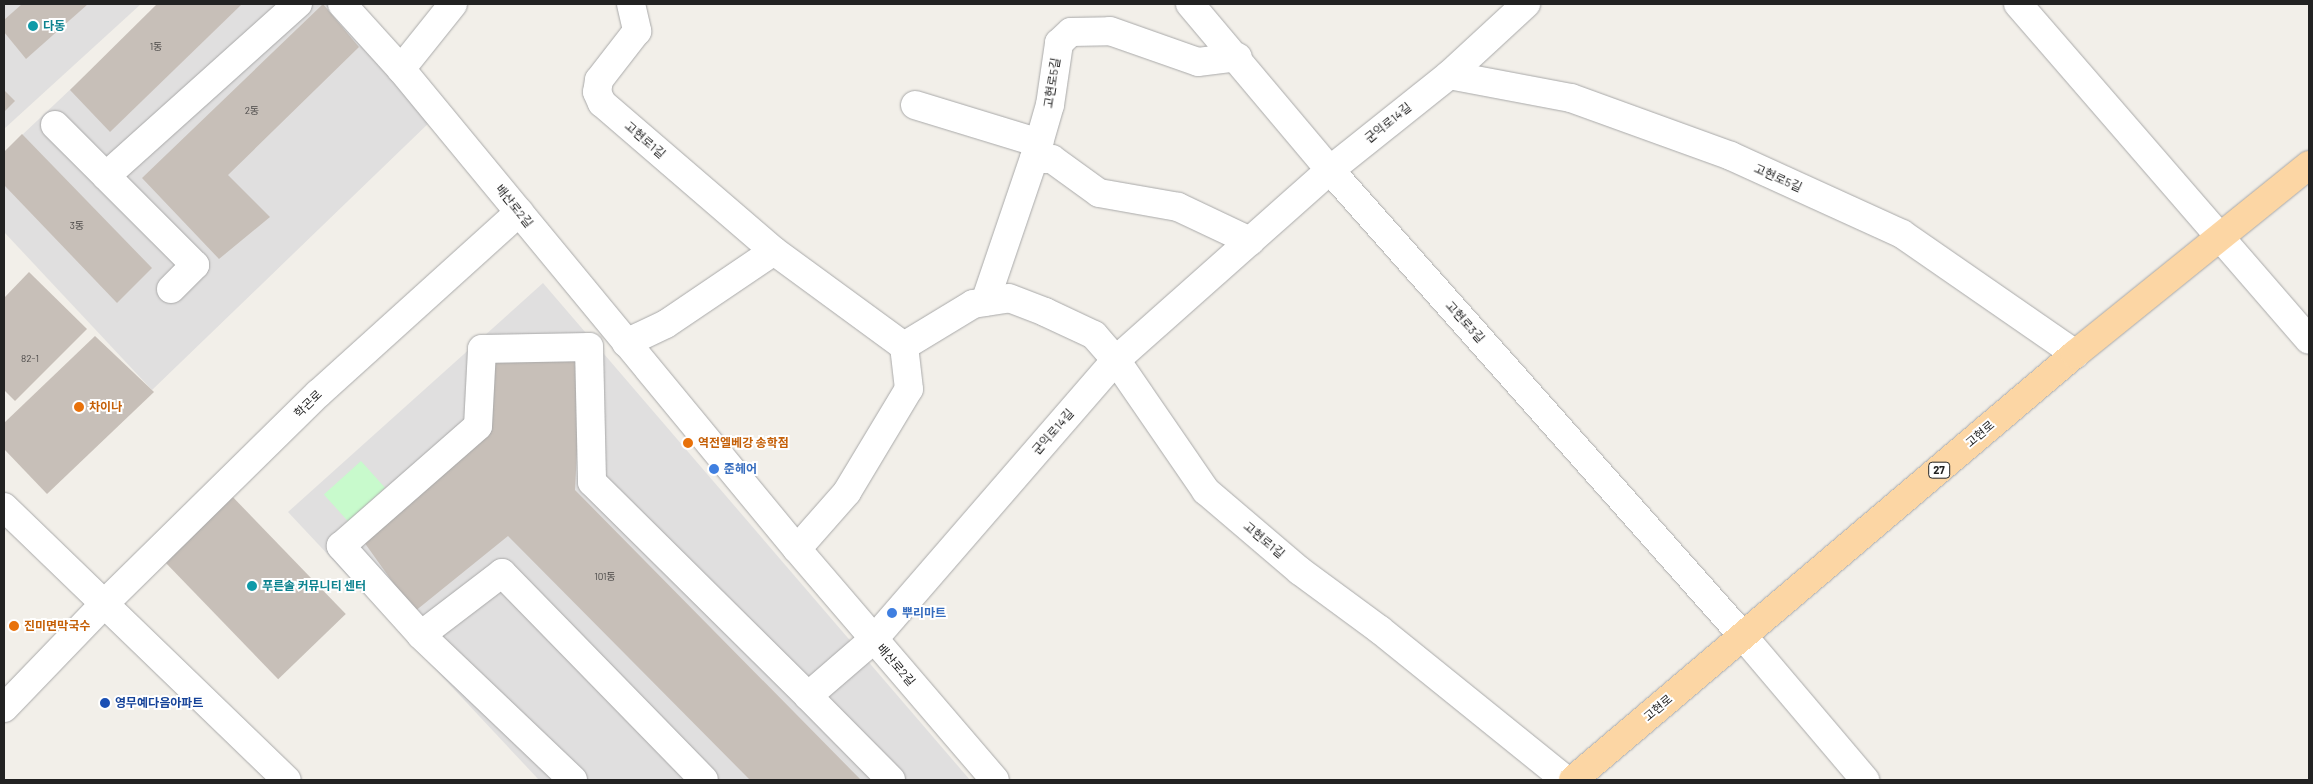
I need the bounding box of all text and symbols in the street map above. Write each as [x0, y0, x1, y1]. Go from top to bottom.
place label: 다동 [43, 19, 65, 33]
marker: 다동 [27, 20, 39, 32]
house number: 1동 [150, 41, 162, 53]
street label: 고현로5길 [1041, 57, 1063, 109]
street label: 군익로14길 [1362, 100, 1414, 146]
house number: 2동 [245, 105, 259, 117]
street label: 고현로1길 [622, 119, 668, 161]
street label: 고현로5길 [1752, 161, 1804, 195]
street label: 배산로2길 [492, 182, 536, 230]
house number: 3동 [70, 220, 84, 232]
street label: 고현로3길 [1443, 298, 1487, 346]
house number: 82-1 [21, 353, 39, 365]
street label: 학곤로 [291, 387, 325, 421]
place label: 차이나 [89, 400, 122, 414]
marker: 차이나 [73, 401, 85, 413]
street label: 군익로14길 [1030, 407, 1076, 457]
street label: 고현로 [1963, 418, 1997, 450]
place label: 역전엘베강 송학점 [698, 436, 789, 450]
marker: 역전엘베강 송학점 [682, 437, 694, 449]
place label: 준헤어 [724, 462, 757, 476]
road number: 27 [1928, 462, 1950, 478]
marker: 준헤어 [708, 463, 720, 475]
street label: 고현로1길 [1241, 519, 1287, 561]
house number: 101동 [594, 571, 616, 583]
place label: 푸른솔 커뮤니티 센터 [262, 579, 366, 593]
marker: 푸른솔 커뮤니티 센터 [246, 580, 258, 592]
place label: 뿌리마트 [902, 606, 946, 620]
marker: 뿌리마트 [886, 607, 898, 619]
place label: 진미면막국수 [24, 619, 90, 633]
marker: 진미면막국수 [8, 620, 20, 632]
street label: 배산로2길 [874, 641, 918, 689]
street label: 고현로 [1641, 692, 1675, 724]
place label: 영무예다음아파트 [115, 696, 203, 710]
marker: 영무예다음아파트 [99, 697, 111, 709]

